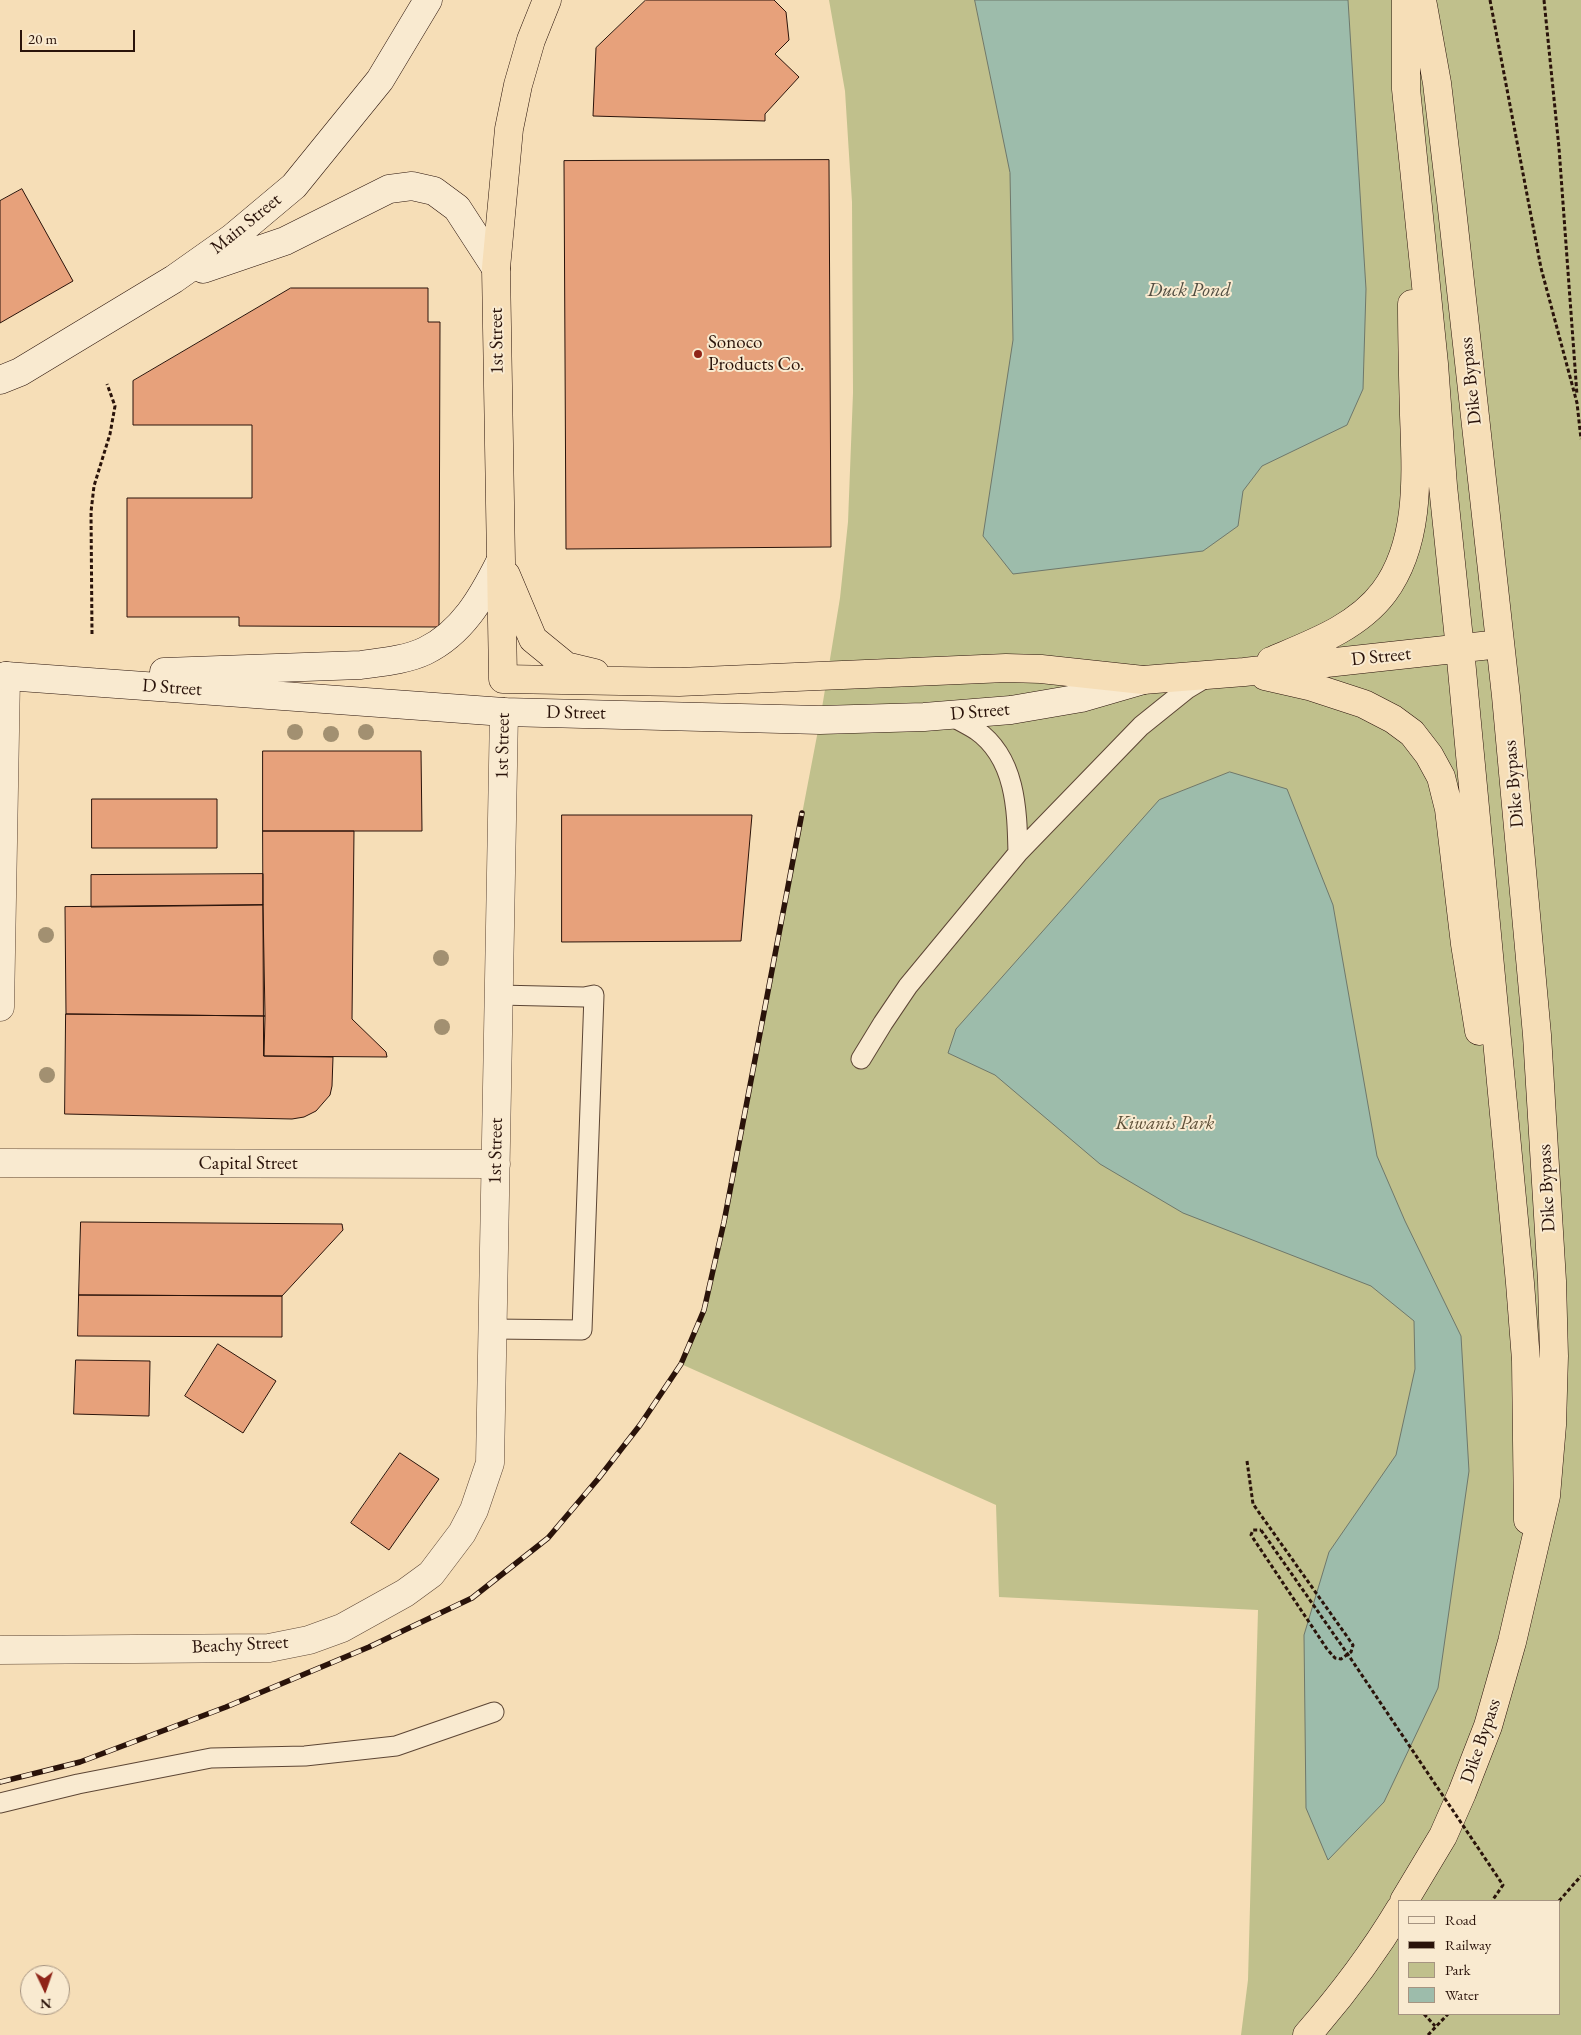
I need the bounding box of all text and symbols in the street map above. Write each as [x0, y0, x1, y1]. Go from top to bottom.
scale bar [22, 20, 138, 52]
text: 20 m [28, 29, 57, 48]
street label: Main Street [206, 189, 286, 259]
water label: Duck Pond [1147, 279, 1231, 303]
street label: 1st Street [485, 307, 509, 375]
place label: Sonoco Products Co. [708, 332, 804, 376]
street label: Dike Bypass [1455, 336, 1487, 426]
marker: Sonoco Products Co. [692, 348, 704, 360]
street label: D Street [1350, 643, 1412, 671]
street label: D Street [141, 675, 203, 701]
street label: D Street [949, 698, 1011, 726]
street label: D Street [546, 701, 606, 725]
street label: 1st Street [491, 712, 515, 780]
street label: Dike Bypass [1499, 739, 1529, 829]
park label: Kiwanis Park [1116, 1113, 1214, 1135]
street label: 1st Street [484, 1117, 508, 1185]
street label: Dike Bypass [1533, 1144, 1561, 1232]
street label: Capital Street [198, 1153, 298, 1175]
street label: Beachy Street [191, 1631, 289, 1659]
street label: Dike Bypass [1456, 1696, 1506, 1786]
legend [1398, 1900, 1561, 2015]
text: Road [1445, 1910, 1476, 1929]
text: Railway [1445, 1935, 1491, 1954]
text: Park [1445, 1960, 1471, 1979]
north arrow [20, 1965, 70, 2015]
text: Water [1445, 1985, 1479, 2004]
text: N [40, 1995, 52, 2013]

